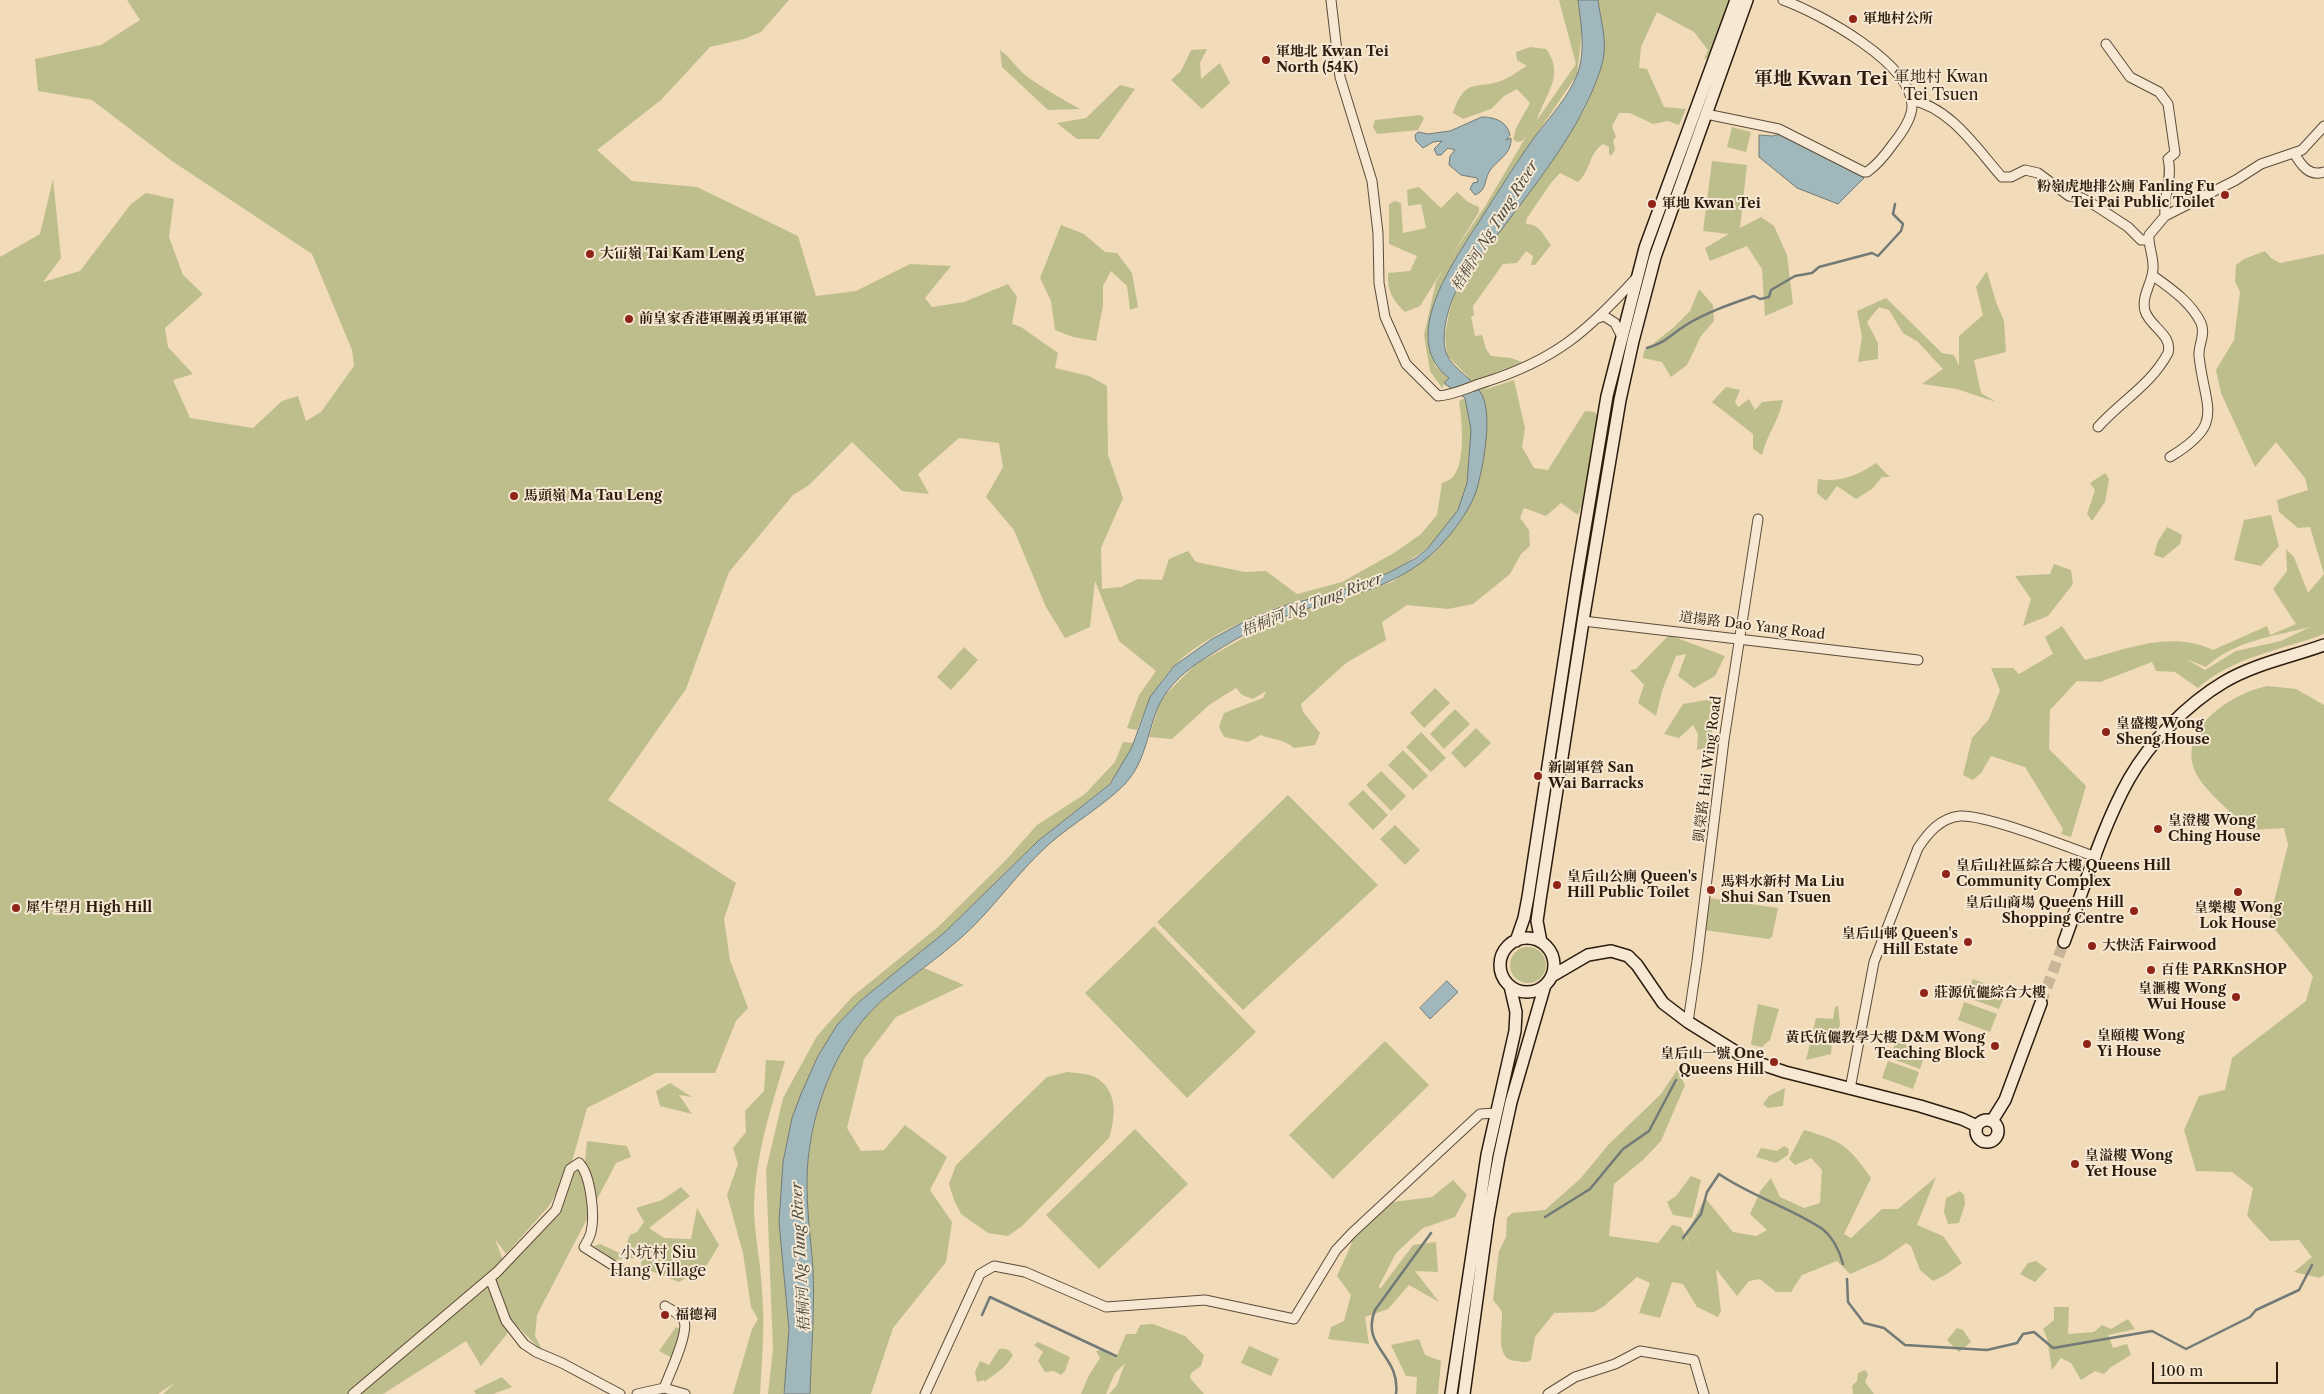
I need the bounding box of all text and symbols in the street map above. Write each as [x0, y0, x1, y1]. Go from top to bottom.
place label: 軍地村公所 [1863, 11, 1933, 27]
marker: 軍地村公所 [1847, 13, 1859, 25]
place label: 軍地北 Kwan Tei North (54K) [1276, 44, 1389, 76]
marker: 軍地北 Kwan Tei North (54K) [1260, 54, 1272, 66]
district label: 軍地村 Kwan Tei Tsuen [1894, 67, 1988, 105]
district label: 軍地 Kwan Tei [1754, 69, 1888, 91]
water label: 梧桐河 Ng Tung River [1448, 158, 1542, 294]
place label: 粉嶺虎地排公廁 Fanling Fu Tei Pai Public Toilet [2037, 179, 2215, 212]
marker: 粉嶺虎地排公廁 Fanling Fu Tei Pai Public Toilet [2219, 189, 2231, 201]
place label: 軍地 Kwan Tei [1662, 196, 1761, 212]
marker: 軍地 Kwan Tei [1646, 198, 1658, 210]
place label: 大冚嶺 Tai Kam Leng [600, 246, 744, 262]
marker: 大冚嶺 Tai Kam Leng [584, 248, 596, 260]
place label: 前皇家香港軍團義勇軍軍徽 [639, 311, 807, 327]
marker: 前皇家香港軍團義勇軍軍徽 [623, 313, 635, 325]
place label: 馬頭嶺 Ma Tau Leng [524, 488, 662, 504]
marker: 馬頭嶺 Ma Tau Leng [508, 490, 520, 502]
water label: 梧桐河 Ng Tung River [1239, 570, 1385, 640]
street label: 道揚路 Dao Yang Road [1678, 609, 1826, 643]
street label: 凱榮路 Hai Wing Road [1691, 695, 1725, 843]
place label: 皇盛樓 Wong Sheng House [2116, 716, 2210, 749]
marker: 皇盛樓 Wong Sheng House [2100, 726, 2112, 738]
place label: 新圍軍營 San Wai Barracks [1548, 760, 1644, 792]
marker: 新圍軍營 San Wai Barracks [1532, 770, 1544, 782]
place label: 皇澄樓 Wong Ching House [2168, 813, 2261, 846]
marker: 皇澄樓 Wong Ching House [2152, 823, 2164, 835]
place label: 皇后山社區綜合大樓 Queens Hill Community Complex [1956, 858, 2171, 890]
marker: 皇后山社區綜合大樓 Queens Hill Community Complex [1940, 868, 1952, 880]
place label: 皇后山公廁 Queen's Hill Public Toilet [1567, 869, 1697, 902]
place label: 馬料水新村 Ma Liu Shui San Tsuen [1721, 874, 1845, 906]
marker: 皇后山公廁 Queen's Hill Public Toilet [1551, 879, 1563, 891]
marker: 馬料水新村 Ma Liu Shui San Tsuen [1705, 884, 1717, 896]
marker: 皇樂樓 Wong Lok House [2232, 886, 2244, 898]
place label: 皇后山商場 Queens Hill Shopping Centre [1965, 895, 2124, 928]
place label: 犀牛望月 High Hill [26, 900, 152, 916]
place label: 皇樂樓 Wong Lok House [2194, 900, 2282, 932]
marker: 犀牛望月 High Hill [10, 902, 22, 914]
marker: 皇后山商場 Queens Hill Shopping Centre [2128, 905, 2140, 917]
place label: 皇后山邨 Queen's Hill Estate [1842, 926, 1958, 959]
marker: 皇后山邨 Queen's Hill Estate [1962, 936, 1974, 948]
place label: 大快活 Fairwood [2102, 938, 2217, 954]
marker: 大快活 Fairwood [2086, 940, 2098, 952]
place label: 百佳 PARKnSHOP [2161, 962, 2287, 978]
marker: 百佳 PARKnSHOP [2145, 964, 2157, 976]
place label: 皇滙樓 Wong Wui House [2138, 981, 2226, 1014]
place label: 莊源伉儷綜合大樓 [1934, 985, 2046, 1001]
marker: 莊源伉儷綜合大樓 [1918, 987, 1930, 999]
marker: 皇滙樓 Wong Wui House [2230, 991, 2242, 1003]
place label: 皇頤樓 Wong Yi House [2097, 1028, 2185, 1060]
place label: 黃氏伉儷教學大樓 D&M Wong Teaching Block [1785, 1030, 1985, 1062]
marker: 皇頤樓 Wong Yi House [2081, 1038, 2093, 1050]
marker: 黃氏伉儷教學大樓 D&M Wong Teaching Block [1989, 1040, 2001, 1052]
place label: 皇后山一號 One Queens Hill [1660, 1046, 1764, 1078]
marker: 皇后山一號 One Queens Hill [1768, 1056, 1780, 1068]
place label: 皇溢樓 Wong Yet House [2085, 1148, 2173, 1180]
marker: 皇溢樓 Wong Yet House [2069, 1158, 2081, 1170]
water label: 梧桐河 Ng Tung River [788, 1182, 814, 1332]
district label: 小坑村 Siu Hang Village [602, 1243, 714, 1281]
place label: 福德祠 [675, 1307, 717, 1323]
marker: 福德祠 [659, 1309, 671, 1321]
scale bar [2154, 1352, 2280, 1384]
text: 100 m [2160, 1361, 2203, 1380]

